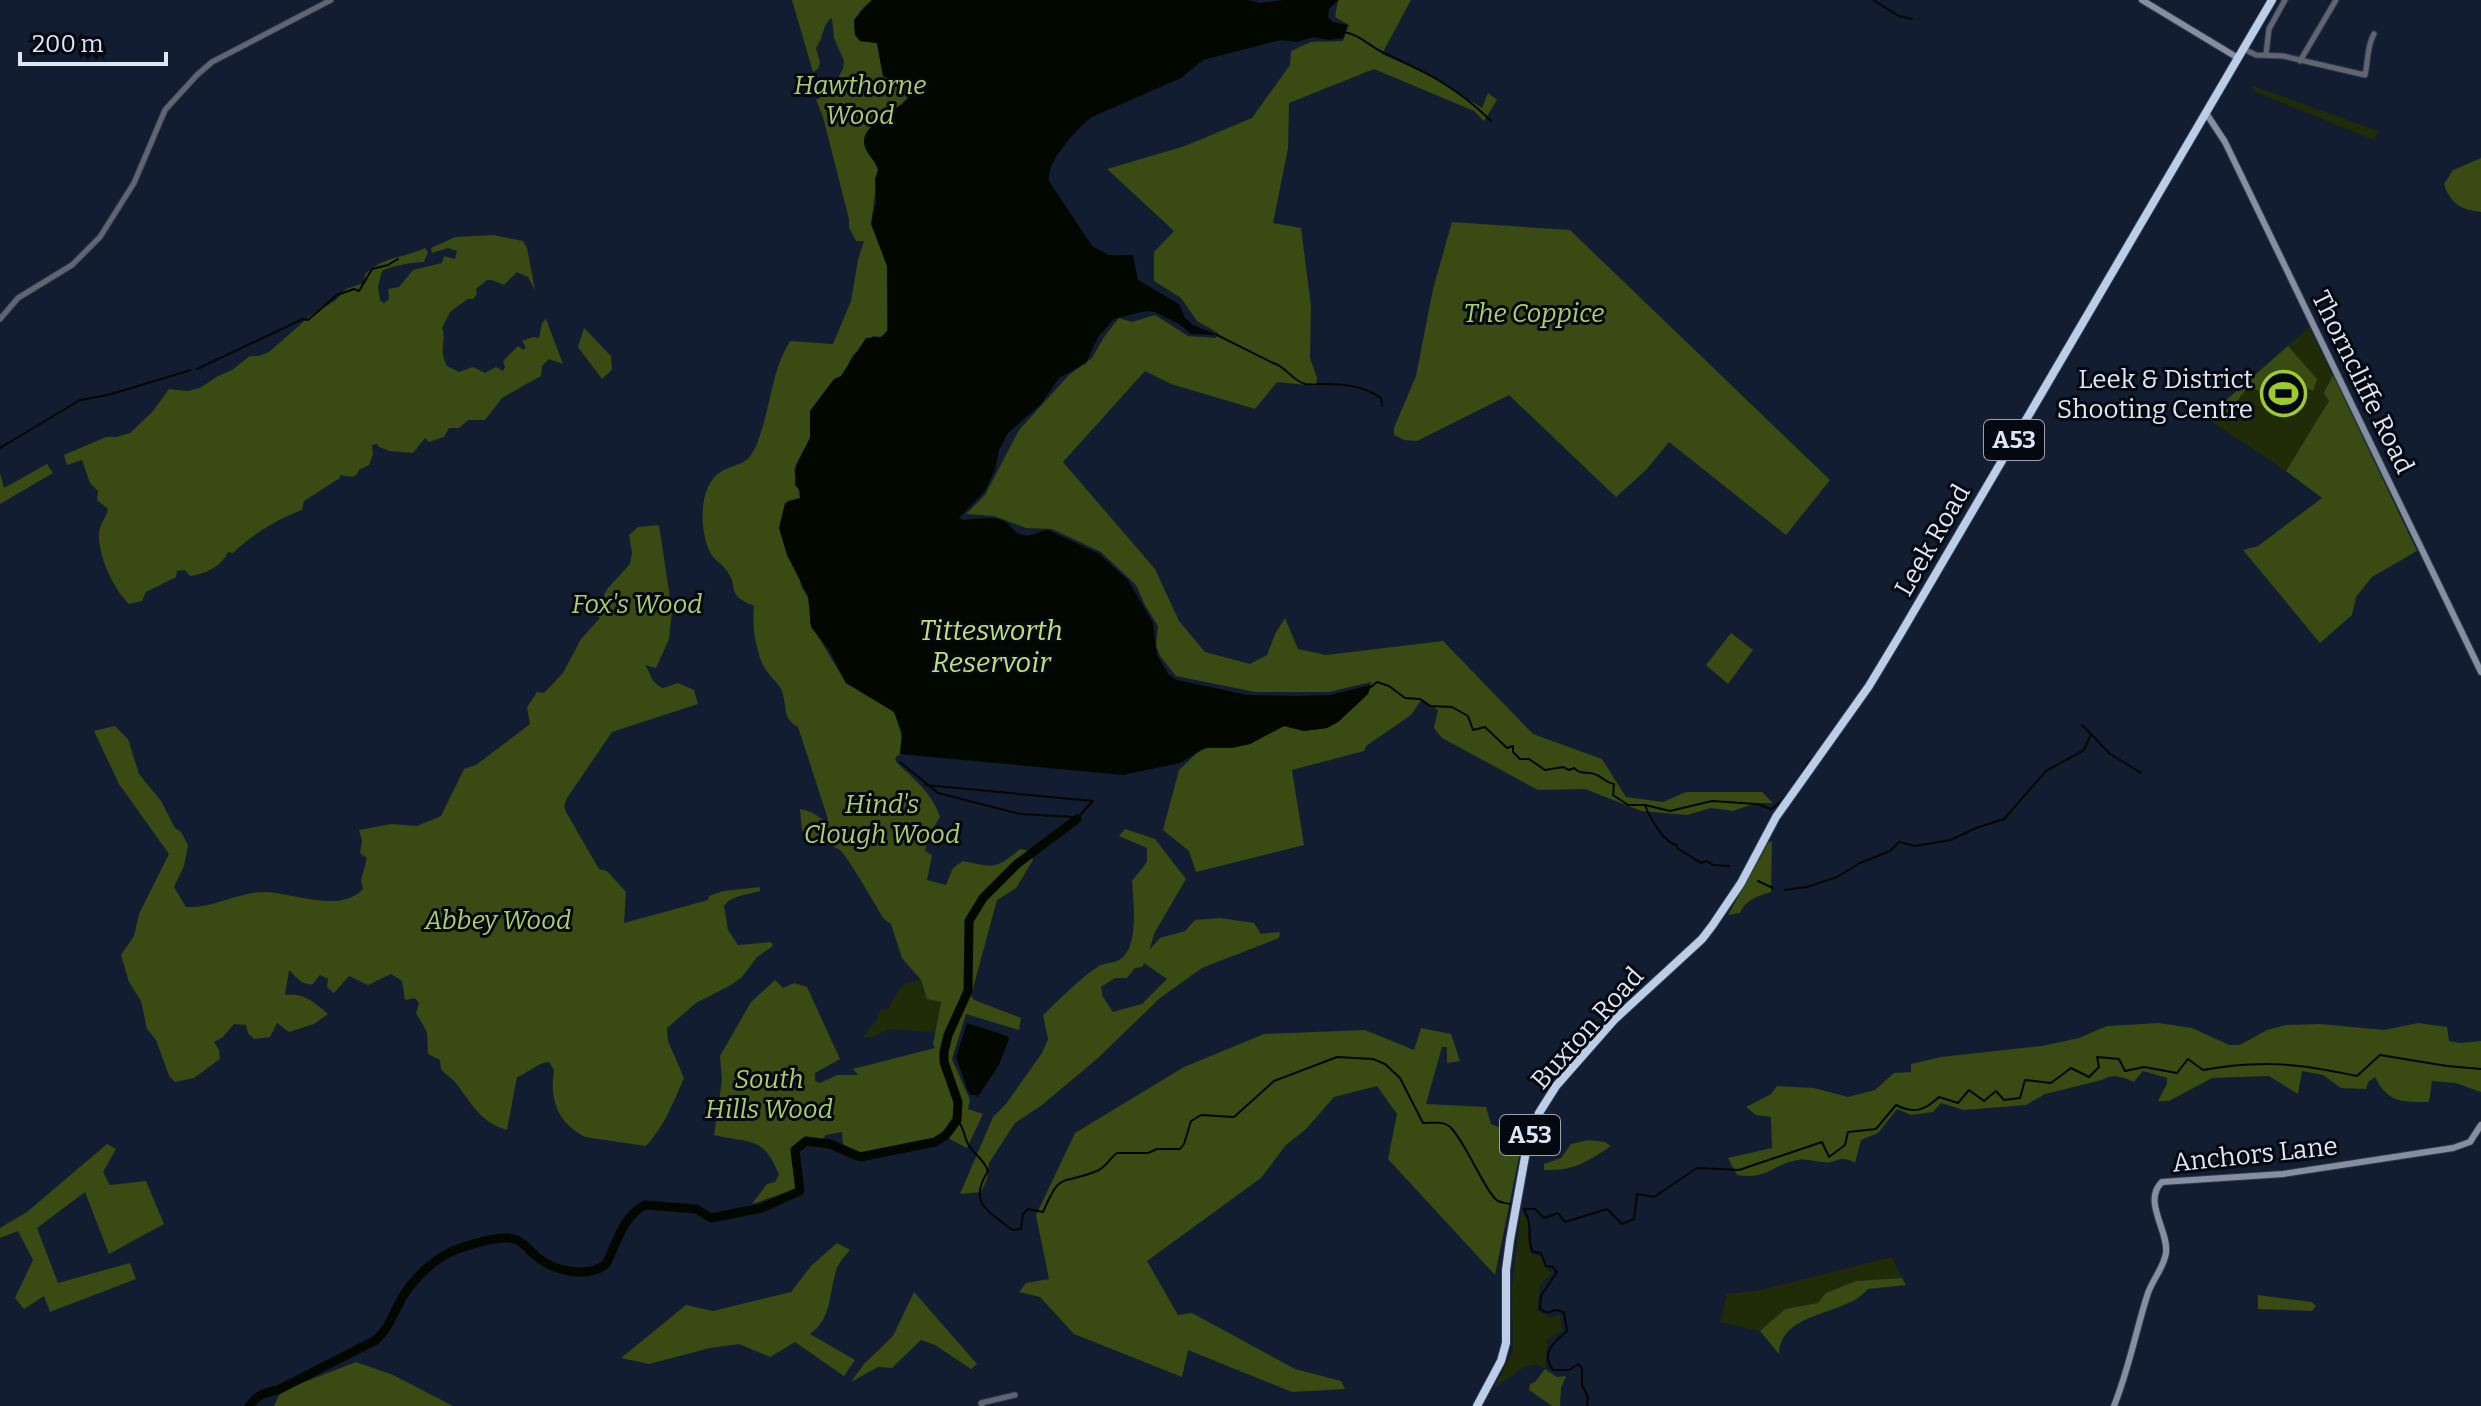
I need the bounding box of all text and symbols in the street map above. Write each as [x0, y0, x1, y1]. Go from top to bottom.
scale bar [20, 16, 166, 66]
text: 200 m [32, 30, 104, 58]
park label: Hawthorne Wood [794, 70, 926, 131]
street label: Thorncliffe Road [2305, 286, 2420, 479]
park label: The Coppice [1464, 298, 1604, 329]
place label: Leek & District Shooting Centre [2057, 364, 2254, 425]
sports icon: Leek & District Shooting Centre [2260, 370, 2308, 418]
road number: A53 [1984, 420, 2044, 460]
street label: Leek Road [1888, 479, 1977, 602]
park label: Fox's Wood [571, 589, 703, 620]
water label: Tittesworth Reservoir [919, 614, 1063, 679]
park label: Hind's Clough Wood [804, 789, 960, 850]
park label: Abbey Wood [424, 905, 571, 936]
street label: Buxton Road [1525, 961, 1650, 1096]
park label: South Hills Wood [705, 1064, 833, 1125]
road number: A53 [1500, 1115, 1560, 1155]
street label: Anchors Lane [2171, 1130, 2339, 1179]

